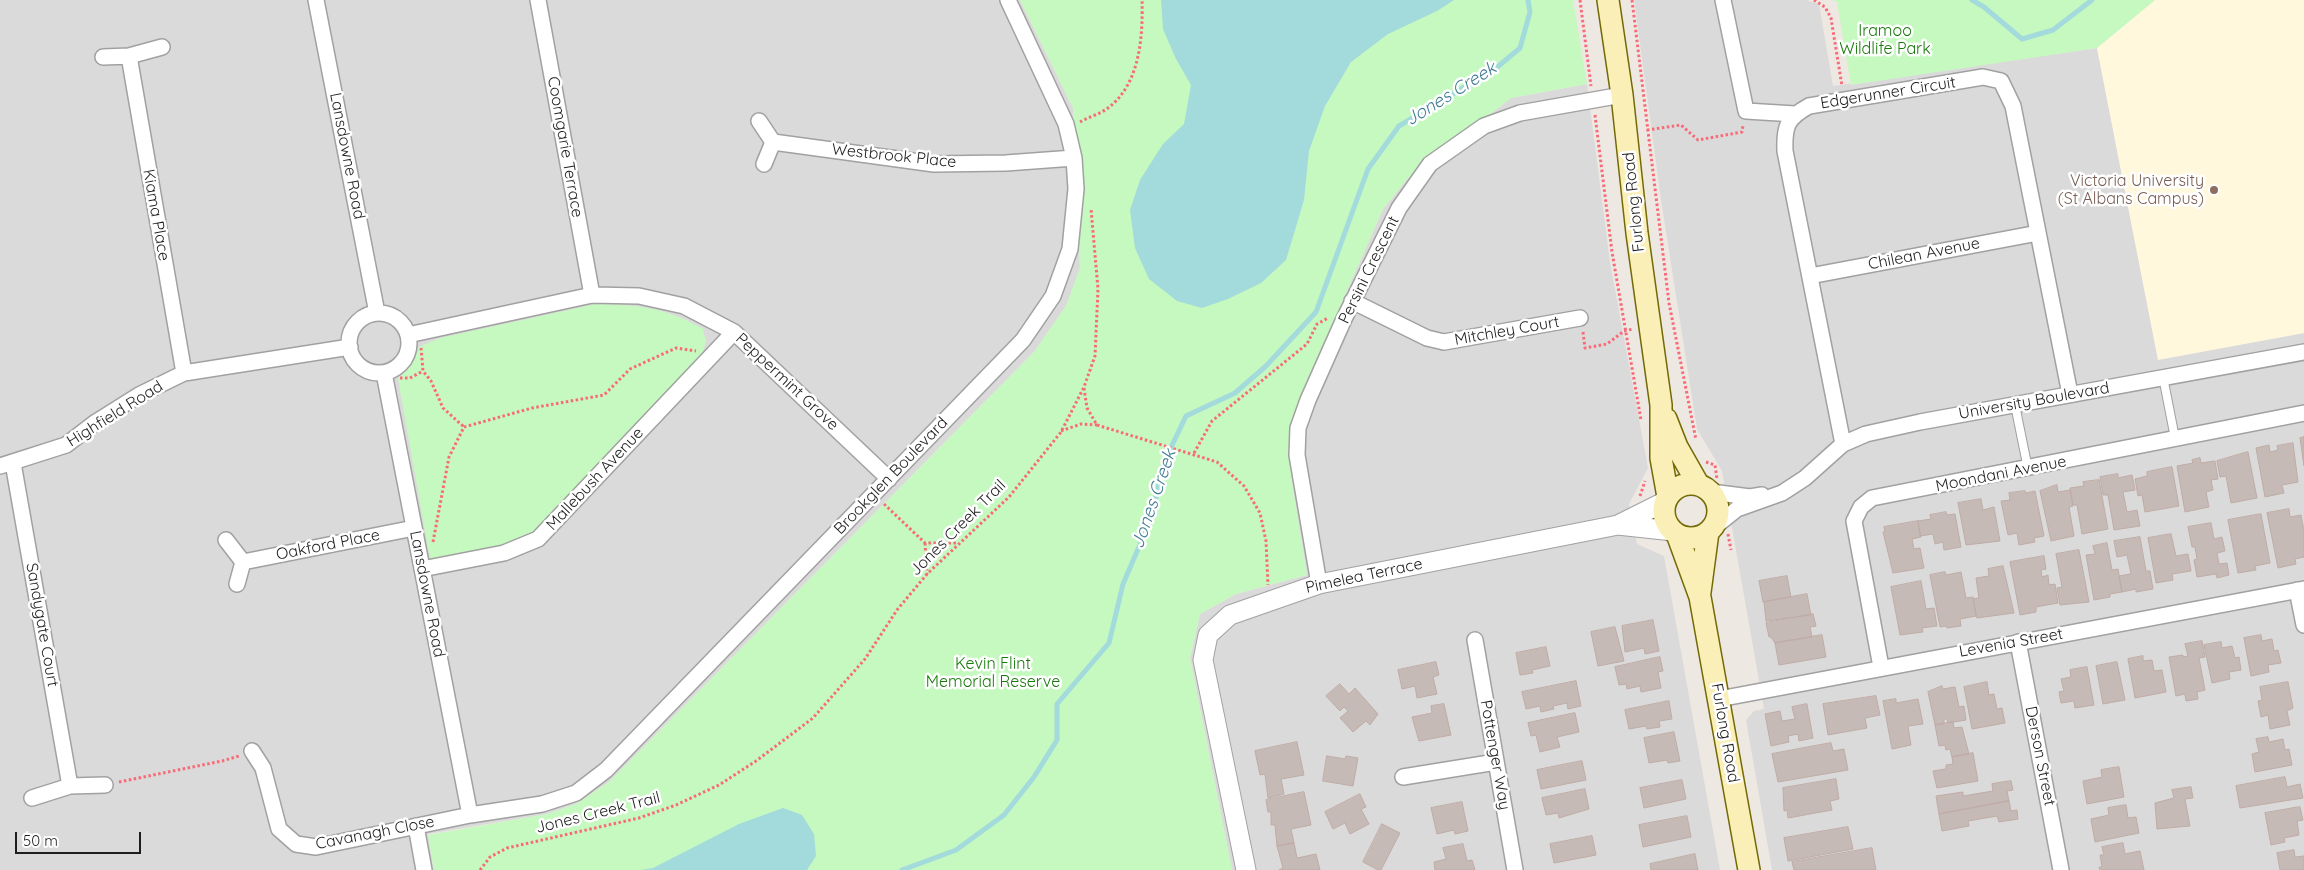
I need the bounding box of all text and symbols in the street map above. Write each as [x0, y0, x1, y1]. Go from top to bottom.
park label: Iramoo Wildlife Park [1839, 21, 1931, 59]
water label: Jones Creek [1401, 57, 1501, 131]
street label: Edgerunner Circuit [1819, 73, 1957, 113]
street label: Coomgarie Terrace [543, 75, 587, 219]
street label: Lansdowne Road [325, 91, 369, 221]
street label: Westbrook Place [831, 140, 957, 172]
street label: Furlong Road [1619, 151, 1649, 253]
street label: Kiama Place [138, 168, 174, 262]
place label: Victoria University (St Albans Campus) [2058, 171, 2204, 209]
marker: Victoria University (St Albans Campus) [2208, 184, 2220, 196]
street label: Persini Crescent [1335, 213, 1403, 327]
street label: Chilean Avenue [1866, 234, 1982, 274]
street label: Mitchley Court [1453, 312, 1561, 350]
street label: Peppermint Grove [731, 329, 843, 435]
street label: Highfield Road [63, 377, 167, 451]
street label: University Boulevard [1957, 378, 2111, 424]
street label: Brookglen Boulevard [830, 413, 952, 539]
street label: Mallebush Avenue [542, 424, 648, 534]
water label: Jones Creek [1127, 447, 1181, 551]
street label: Moondani Avenue [1934, 452, 2068, 496]
street label: Jones Creek Trail [906, 476, 1010, 580]
street label: Oakford Place [274, 526, 382, 564]
street label: Lansdowne Road [405, 529, 449, 659]
street label: Pimelea Terrace [1304, 554, 1424, 598]
street label: Sandygate Court [22, 561, 62, 689]
street label: Levenia Street [1957, 624, 2065, 662]
park label: Kevin Flint Memorial Reserve [926, 654, 1060, 692]
street label: Furlong Road [1707, 682, 1743, 784]
street label: Pottenger Way [1476, 698, 1514, 812]
street label: Derson Street [2021, 704, 2059, 808]
street label: Jones Creek Trail [534, 788, 662, 838]
street label: Cavanagh Close [314, 812, 436, 854]
scale bar [18, 822, 144, 854]
text: 50 m [23, 831, 58, 850]

